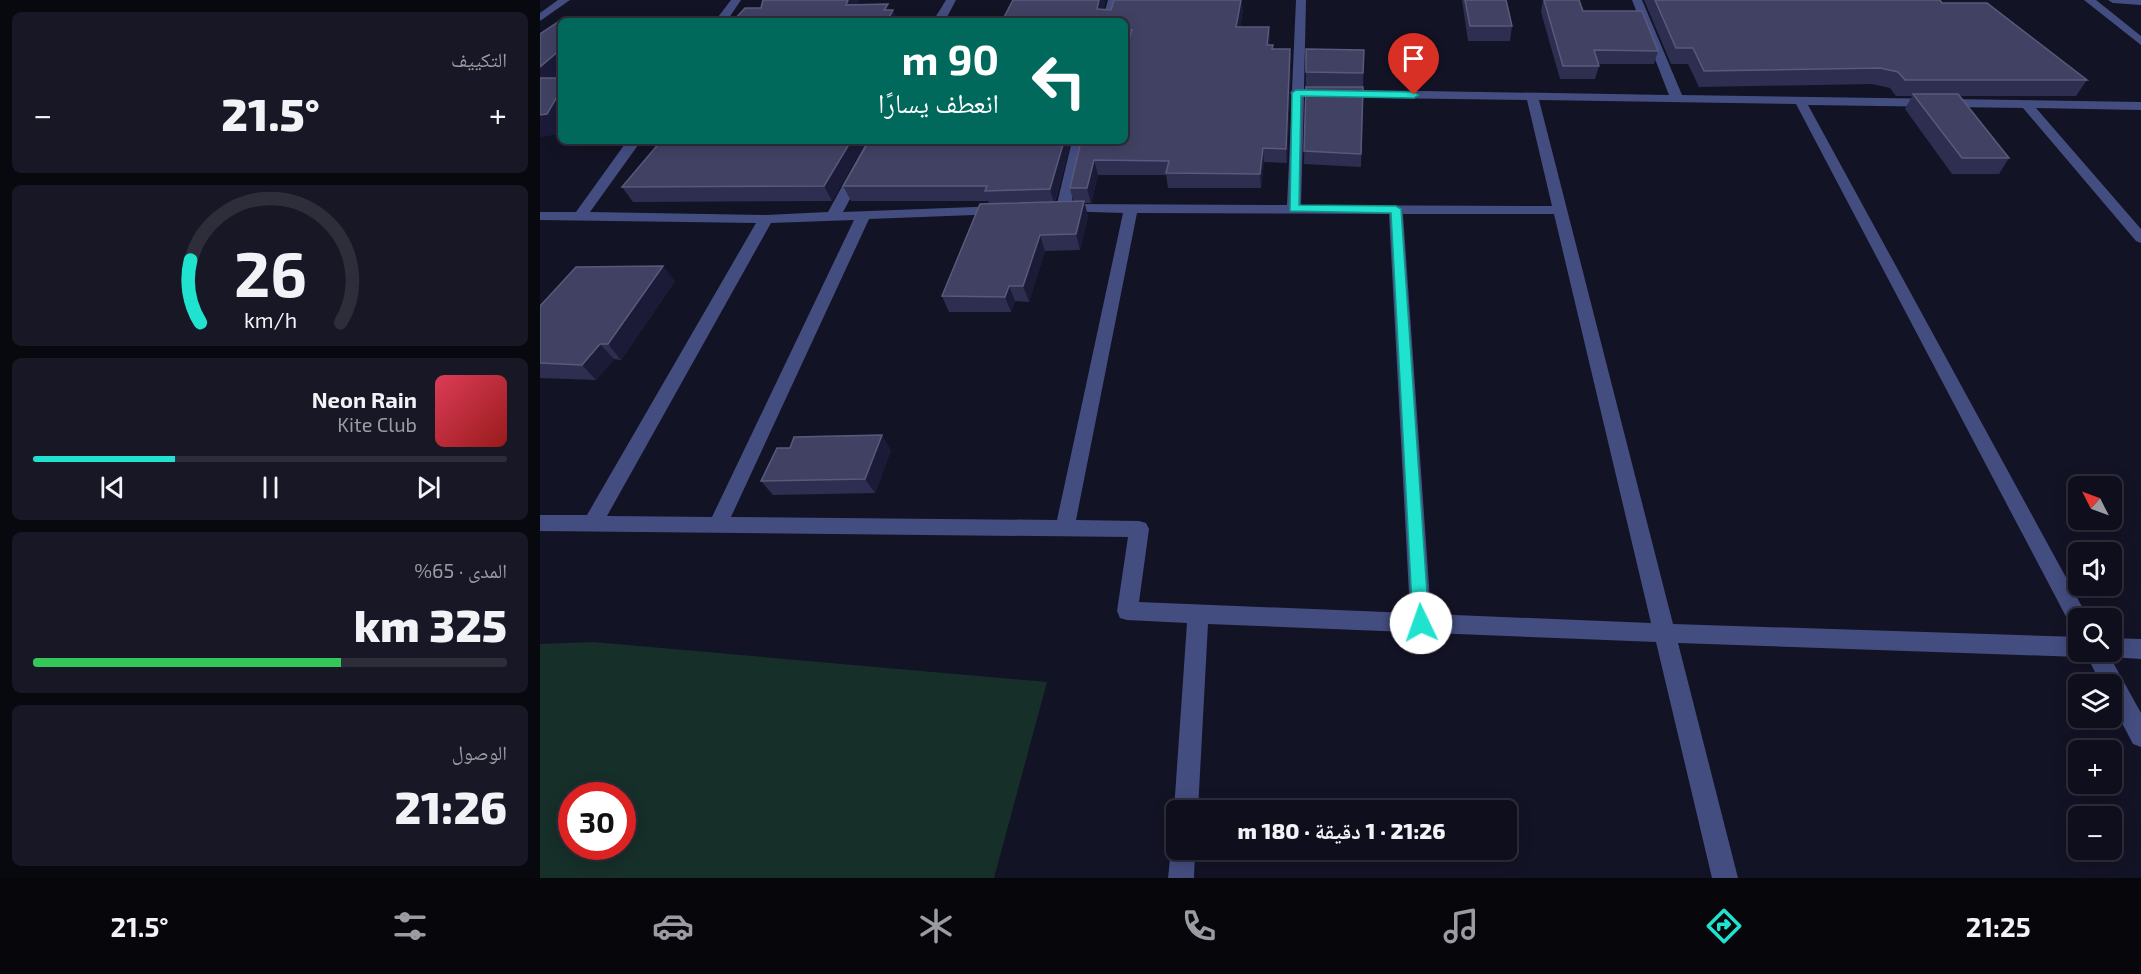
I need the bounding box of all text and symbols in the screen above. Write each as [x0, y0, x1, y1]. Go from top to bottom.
text: 90 m [902, 33, 999, 83]
pin [1388, 33, 1439, 95]
icon: left [1020, 42, 1098, 120]
icon: arrive [1397, 42, 1430, 75]
text: التكييف [451, 47, 507, 71]
text: 21.5° [221, 86, 320, 140]
text: انعطف يسارًا [878, 86, 999, 118]
text: − [33, 94, 52, 134]
text: + [489, 94, 507, 134]
text: 26 [233, 235, 307, 310]
text: km/h [243, 307, 297, 332]
text: Neon Rain [312, 386, 417, 412]
text: Kite Club [337, 412, 417, 436]
icon: previous [96, 471, 129, 504]
icon: pause [254, 471, 287, 504]
icon: next [412, 471, 445, 504]
north arrow [2068, 476, 2122, 530]
map controls [2068, 476, 2122, 860]
button: sound [2068, 542, 2122, 596]
text: المدى · 65% [414, 558, 507, 582]
position arrow [1389, 591, 1453, 655]
text: 325 km [354, 597, 507, 651]
button: search [2068, 608, 2122, 662]
button: layers [2068, 674, 2122, 728]
text: الوصول [452, 740, 507, 764]
button: + [2068, 740, 2122, 794]
text: 21:26 [394, 779, 507, 833]
speed limit sign: 30 [558, 782, 636, 860]
button: − [2068, 806, 2122, 860]
text: 21:26 · 1 دقيقة · 180 m [1237, 817, 1446, 843]
icon: filters [389, 905, 431, 947]
icon: car [652, 905, 694, 947]
icon: climate [915, 905, 957, 947]
icon: phone [1178, 905, 1220, 947]
icon: music [1440, 905, 1482, 947]
icon: directions [1703, 905, 1745, 947]
text: 21.5° [110, 910, 169, 942]
text: 21:25 [1966, 910, 2031, 942]

